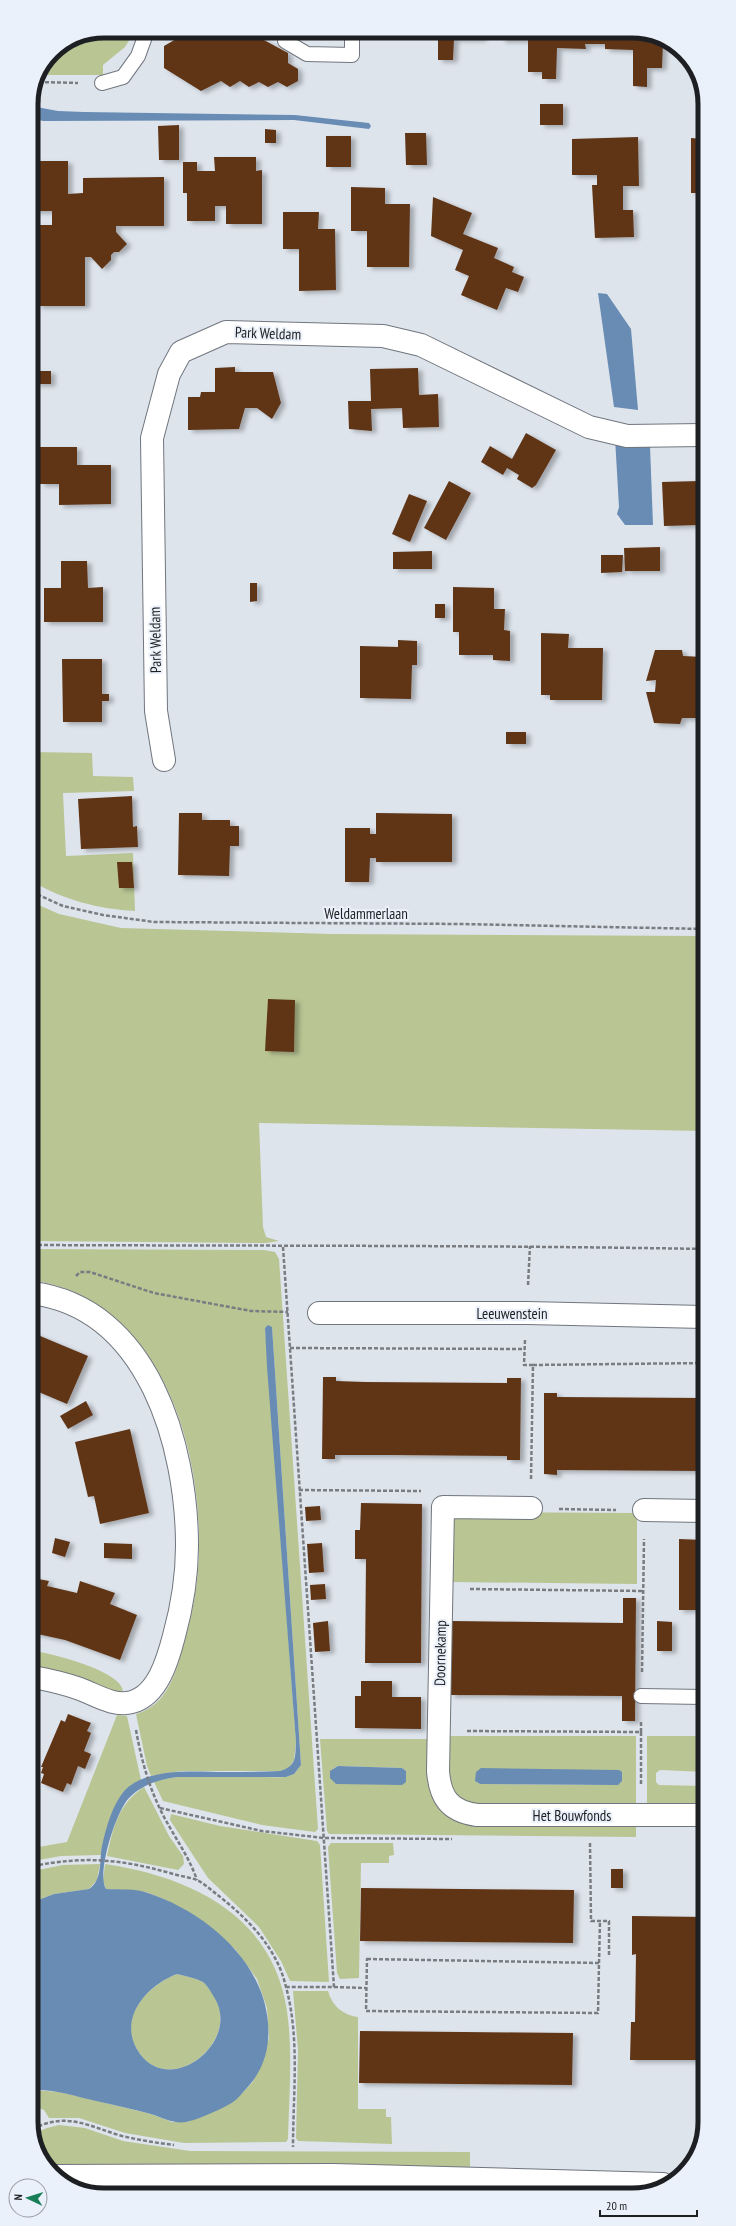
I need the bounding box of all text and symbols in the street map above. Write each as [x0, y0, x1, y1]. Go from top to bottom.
street label: Park Weldam [235, 322, 301, 344]
street label: Park Weldam [145, 607, 165, 673]
street label: Weldammerlaan [324, 904, 408, 923]
street label: Leeuwenstein [477, 1304, 547, 1323]
street label: Doornekamp [430, 1620, 450, 1686]
street label: Het Bouwfonds [533, 1806, 611, 1825]
north arrow [8, 2178, 48, 2218]
scale bar [600, 2192, 697, 2218]
text: N [11, 2194, 25, 2201]
text: 20 m [606, 2198, 627, 2213]

